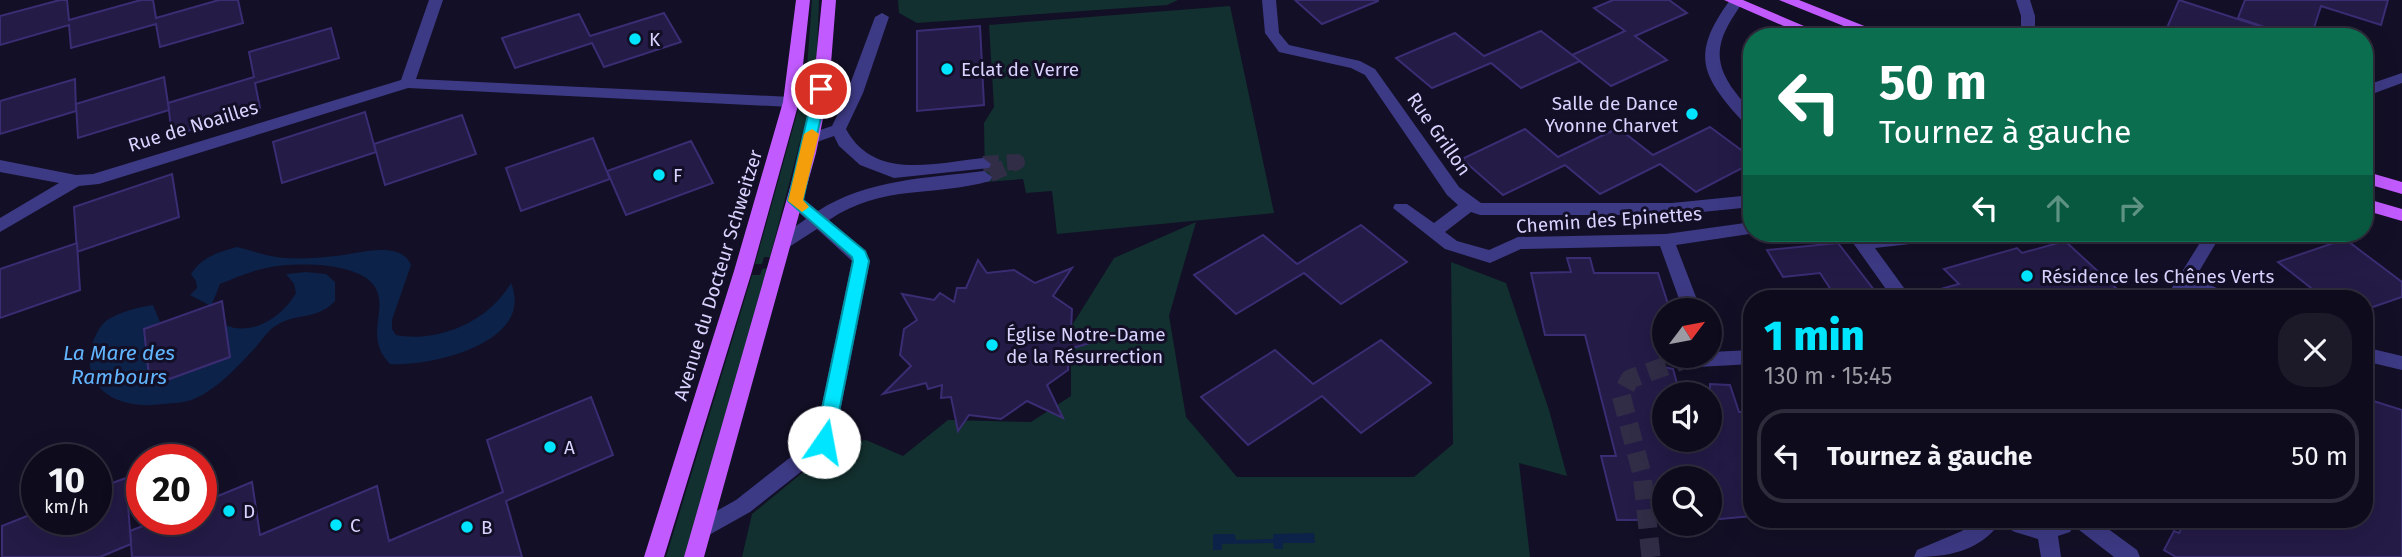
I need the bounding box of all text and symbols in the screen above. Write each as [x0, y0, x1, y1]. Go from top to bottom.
place label: K [649, 28, 661, 51]
marker: K [627, 31, 643, 47]
text: 50 m [1879, 53, 1987, 112]
icon: left [1764, 56, 1855, 147]
place label: Eclat de Verre [961, 58, 1079, 81]
pin [791, 59, 851, 119]
marker: Eclat de Verre [939, 61, 955, 77]
icon: arrive [802, 70, 840, 108]
street label: Rue Grillon [1402, 88, 1476, 180]
place label: Salle de Dance Yvonne Charvet [1545, 92, 1678, 137]
street label: Rue de Noailles [125, 95, 261, 157]
marker: Salle de Dance Yvonne Charvet [1684, 106, 1700, 122]
text: Tournez à gauche [1879, 113, 2131, 151]
street label: Avenue du Docteur Schweitzer [669, 146, 767, 403]
place label: F [673, 164, 682, 187]
marker: F [651, 167, 667, 183]
icon: left [1966, 189, 2004, 227]
icon: ahead [2039, 189, 2077, 227]
icon: right [2112, 189, 2150, 227]
street label: Chemin des Epinettes [1515, 202, 1703, 238]
place label: Résidence les Chênes Verts [2041, 265, 2274, 288]
marker: Résidence les Chênes Verts [2019, 268, 2035, 284]
north arrow [1652, 298, 1722, 368]
map controls [1652, 298, 1722, 536]
text: 1 min [1764, 311, 1865, 361]
button: close [2278, 313, 2352, 387]
place label: Église Notre-Dame de la Résurrection [1006, 323, 1166, 368]
marker: Église Notre-Dame de la Résurrection [984, 337, 1000, 353]
water label: La Mare des Rambours [63, 340, 175, 390]
text: 130 m · 15:45 [1764, 362, 1892, 390]
button: sound [1652, 382, 1722, 452]
position arrow [787, 405, 861, 479]
place label: A [564, 436, 575, 459]
icon: left [1768, 437, 1806, 475]
marker: A [542, 439, 558, 455]
text: Tournez à gauche [1827, 441, 2032, 472]
text: 50 m [2291, 441, 2348, 472]
speed limit sign: 20 [126, 444, 217, 535]
text: 10 [48, 459, 85, 501]
button: search [1652, 466, 1722, 536]
text: km/h [44, 496, 89, 518]
place label: D [243, 500, 255, 523]
marker: D [221, 503, 237, 519]
place label: C [350, 514, 361, 537]
place label: B [481, 516, 493, 539]
marker: C [328, 517, 344, 533]
marker: B [459, 519, 475, 535]

